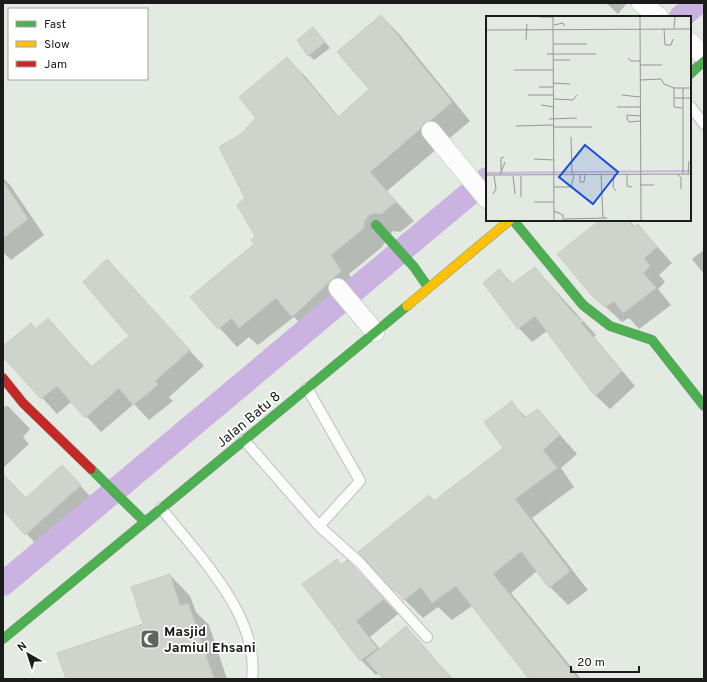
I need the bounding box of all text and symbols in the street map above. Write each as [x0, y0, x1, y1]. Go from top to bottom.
legend [8, 8, 148, 80]
inset map [486, 16, 691, 221]
text: Fast [44, 17, 66, 33]
text: Slow [44, 37, 70, 53]
text: Jam [44, 57, 67, 73]
street label: Jalan Batu 8 [213, 388, 285, 452]
place label: Masjid Jamiul Ehsani [164, 624, 256, 657]
mosque icon: Masjid Jamiul Ehsani [139, 628, 161, 650]
north arrow [8, 634, 48, 674]
text: N [15, 639, 30, 655]
scale bar [571, 648, 639, 674]
text: 20 m [577, 655, 605, 671]

